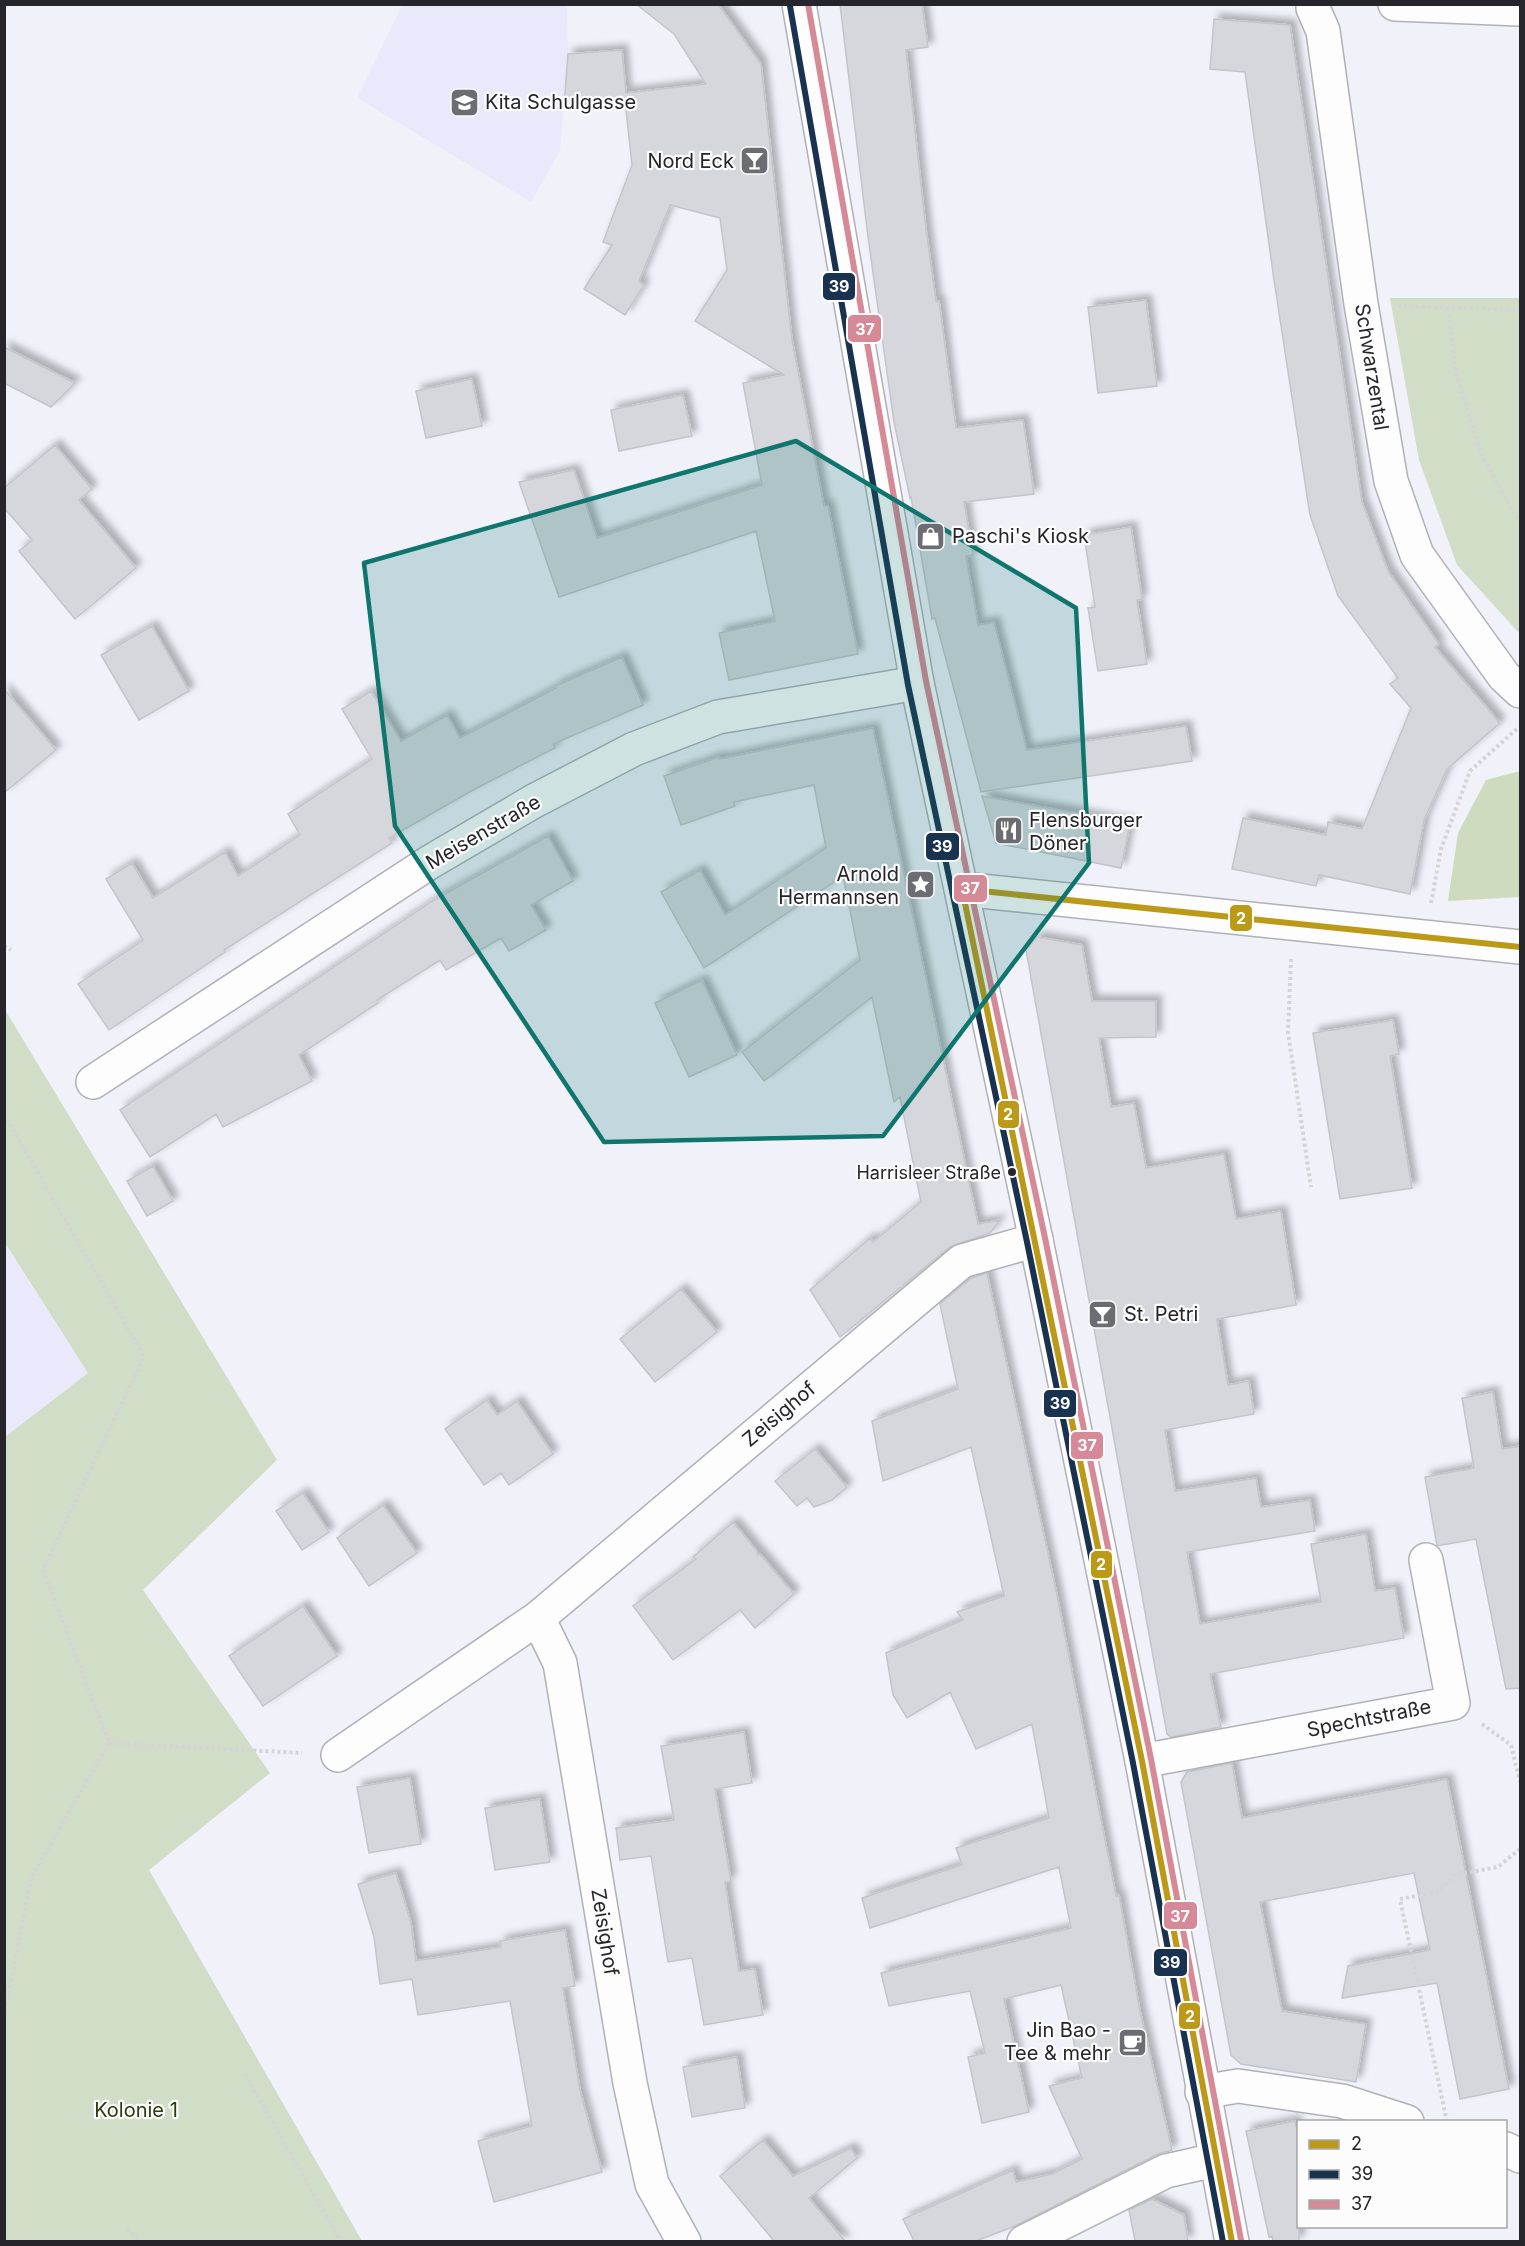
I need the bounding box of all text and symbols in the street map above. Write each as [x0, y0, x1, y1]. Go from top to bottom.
school or university icon: Kita Schulgasse [448, 86, 480, 118]
place label: Kita Schulgasse [485, 90, 636, 114]
bar icon: Nord Eck [739, 145, 771, 177]
place label: Nord Eck [647, 149, 734, 173]
line badge: 39 [822, 272, 856, 301]
text: 39 [829, 276, 849, 296]
street label: Schwarzental [1350, 302, 1394, 432]
line badge: 37 [847, 314, 882, 343]
text: 37 [855, 319, 875, 339]
shop icon: Paschi's Kiosk [915, 520, 947, 552]
place label: Paschi's Kiosk [952, 524, 1089, 548]
street label: Meisenstraße [421, 789, 545, 875]
place label: Flensburger Döner [1029, 808, 1143, 855]
restaurant icon: Flensburger Döner [992, 815, 1024, 847]
line badge: 39 [925, 832, 960, 861]
text: 39 [932, 836, 952, 856]
place label: Arnold Hermannsen [778, 862, 899, 909]
place icon: Arnold Hermannsen [904, 869, 936, 901]
line badge: 37 [953, 874, 988, 903]
text: 37 [960, 878, 980, 898]
line badge: 2 [1229, 904, 1253, 932]
text: 2 [1236, 908, 1246, 928]
line badge: 2 [997, 1100, 1020, 1129]
text: 2 [1003, 1104, 1013, 1124]
place label: Harrisleer Straße [856, 1162, 1001, 1183]
marker: Harrisleer Straße [1006, 1166, 1018, 1178]
bar icon: St. Petri [1087, 1298, 1119, 1330]
place label: St. Petri [1124, 1302, 1198, 1326]
street label: Zeisighof [738, 1376, 821, 1451]
line badge: 39 [1043, 1389, 1077, 1418]
text: 39 [1050, 1393, 1070, 1413]
line badge: 37 [1070, 1431, 1104, 1460]
text: 37 [1077, 1435, 1097, 1455]
line badge: 2 [1090, 1550, 1113, 1579]
text: 2 [1096, 1554, 1106, 1574]
street label: Spechtstraße [1305, 1694, 1433, 1742]
street label: Zeisighof [586, 1887, 624, 1978]
line badge: 37 [1163, 1901, 1198, 1930]
text: 37 [1170, 1906, 1190, 1926]
line badge: 39 [1153, 1948, 1188, 1977]
text: 39 [1160, 1952, 1180, 1972]
line badge: 2 [1178, 2002, 1201, 2030]
text: 2 [1185, 2006, 1195, 2026]
place label: Jin Bao - Tee & mehr [1004, 2018, 1111, 2065]
cafe icon: Jin Bao - Tee & mehr [1116, 2026, 1148, 2058]
park label: Kolonie 1 [94, 2098, 178, 2122]
legend [1297, 2120, 1507, 2228]
text: 2 [1351, 2133, 1362, 2154]
text: 39 [1351, 2163, 1373, 2184]
text: 37 [1351, 2193, 1372, 2214]

